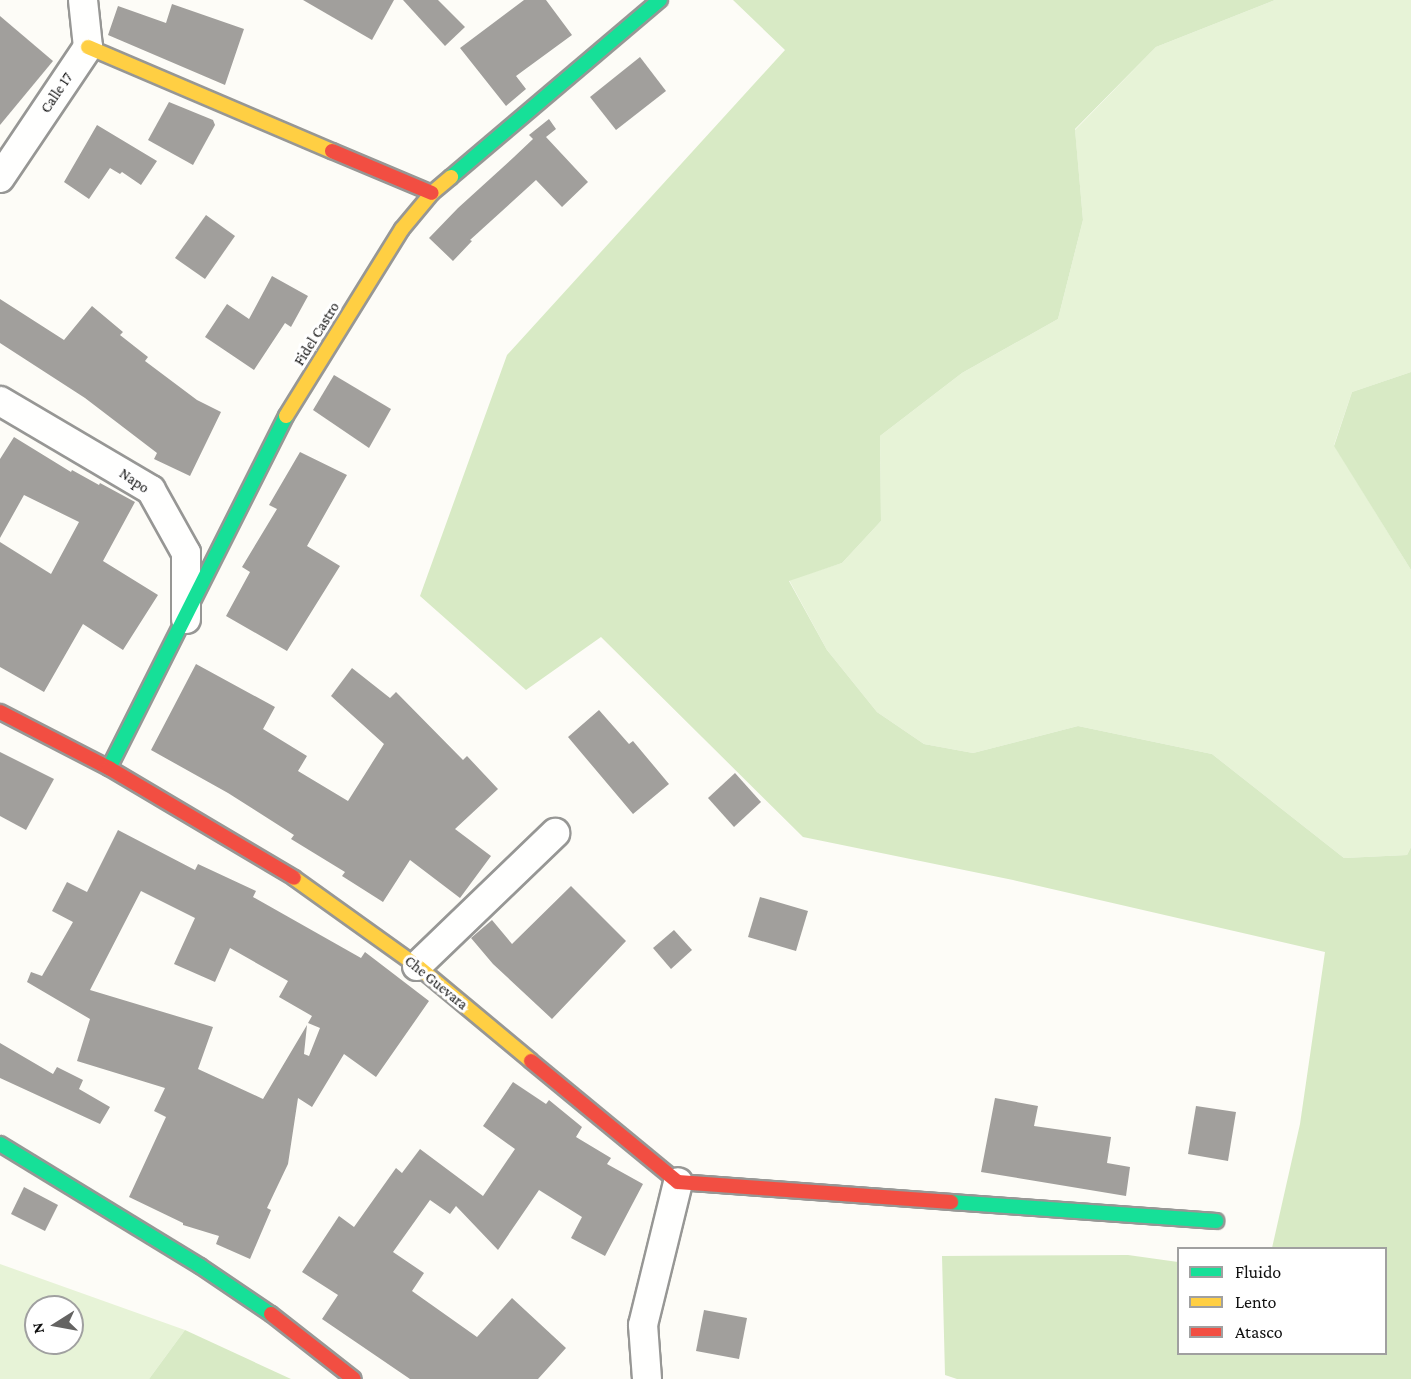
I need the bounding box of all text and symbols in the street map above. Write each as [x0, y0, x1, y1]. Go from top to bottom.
street label: Calle 17 [37, 69, 77, 117]
street label: Fidel Castro [290, 299, 344, 369]
street label: Napo [116, 465, 152, 497]
street label: Che Guevara [401, 952, 471, 1014]
legend [1177, 1247, 1387, 1355]
text: Fluido [1235, 1262, 1281, 1282]
text: Lento [1235, 1292, 1276, 1312]
north arrow [24, 1295, 84, 1355]
text: N [28, 1321, 47, 1335]
text: Atasco [1235, 1322, 1283, 1342]

